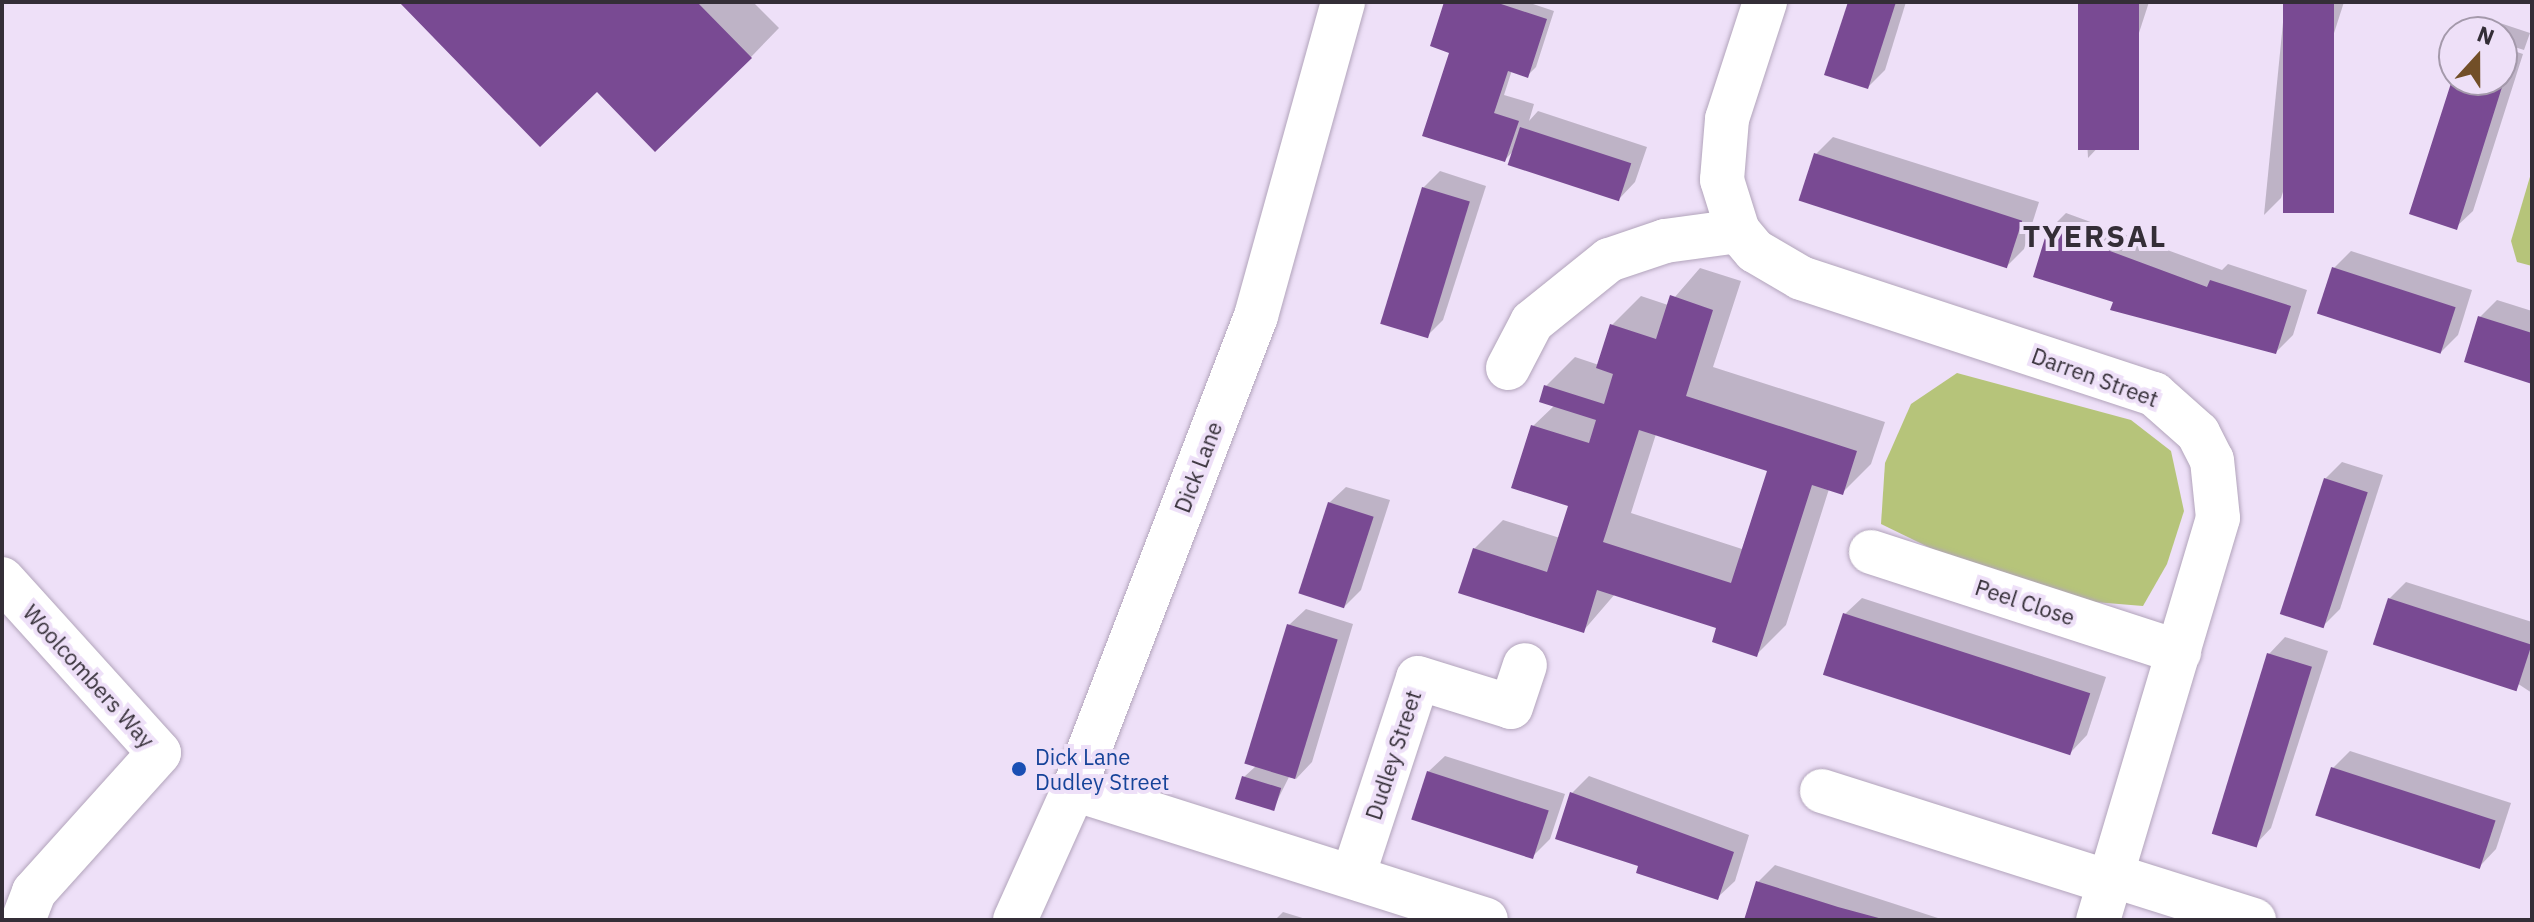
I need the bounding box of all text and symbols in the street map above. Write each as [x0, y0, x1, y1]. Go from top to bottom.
north arrow [2438, 16, 2518, 96]
text: N [2473, 19, 2499, 51]
district label: TYERSAL [2023, 218, 2167, 254]
street label: Darren Street [2028, 342, 2162, 412]
street label: Dick Lane [1169, 418, 1227, 516]
street label: Peel Close [1972, 574, 2078, 630]
street label: Woolcombers Way [18, 599, 160, 753]
street label: Dudley Street [1360, 687, 1426, 823]
place label: Dick Lane Dudley Street [1035, 743, 1169, 794]
marker: Dick Lane Dudley Street [1010, 760, 1028, 778]

